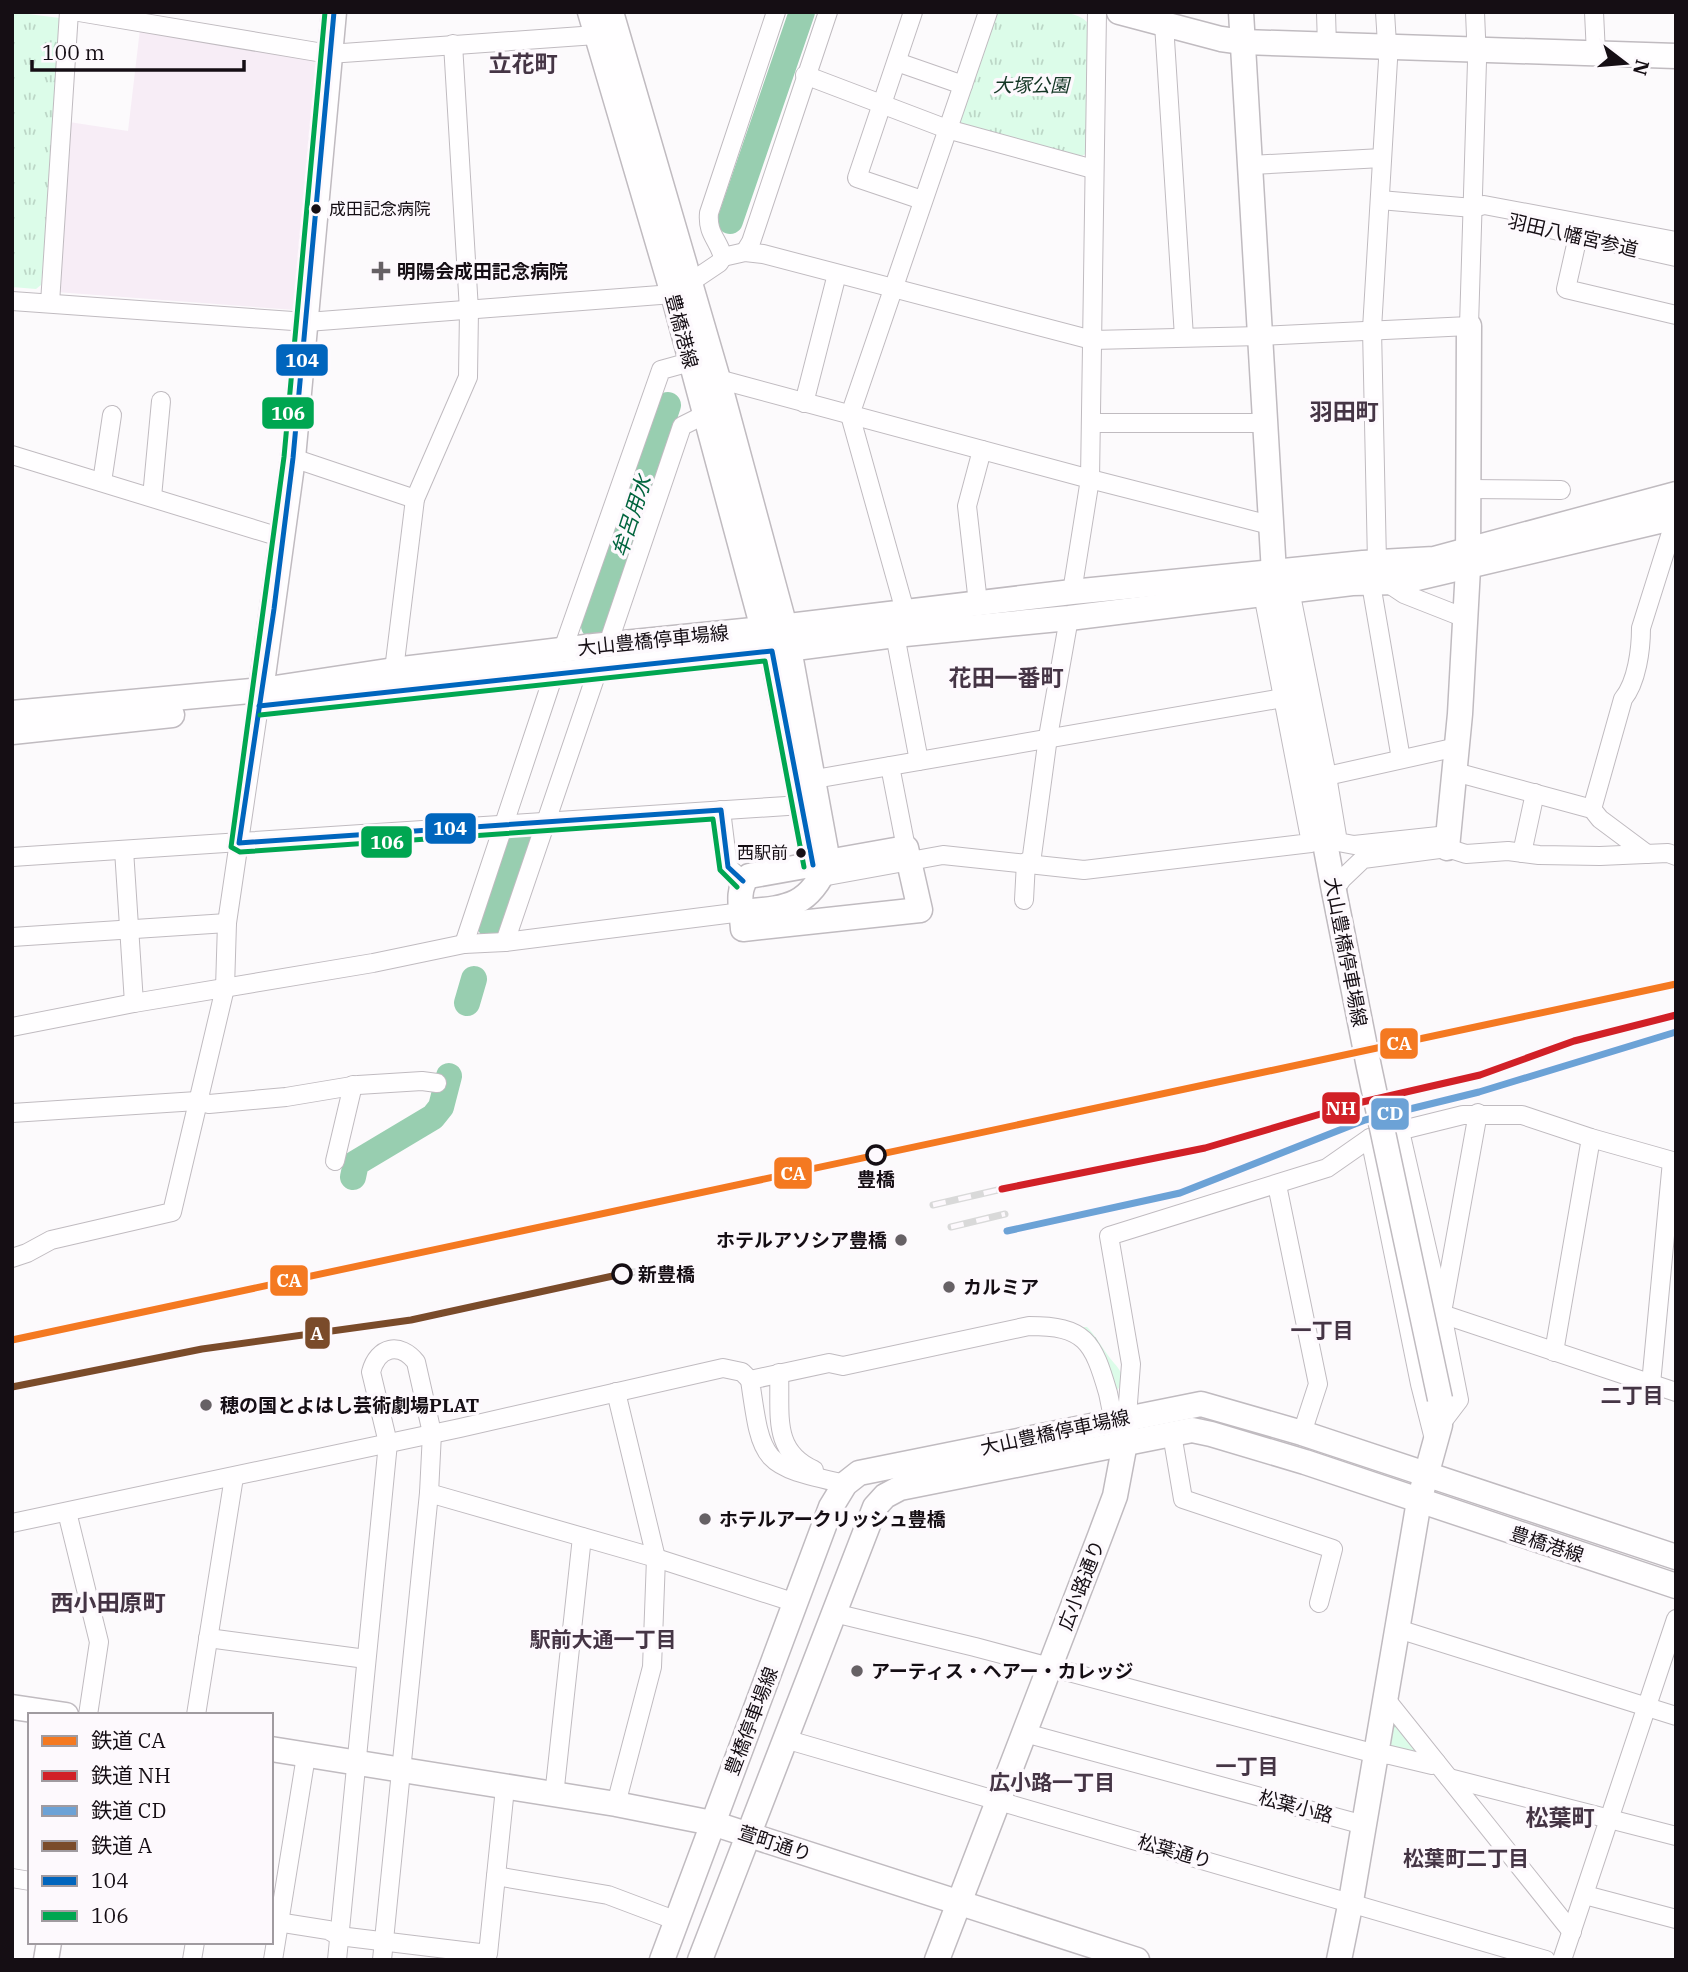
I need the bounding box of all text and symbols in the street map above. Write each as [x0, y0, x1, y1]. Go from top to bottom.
scale bar [32, 28, 243, 72]
north arrow [1590, 28, 1660, 98]
text: 100 m [42, 38, 105, 66]
district label: 立花町 [489, 48, 558, 78]
text: N [1628, 57, 1655, 78]
park label: 大塚公園 [993, 73, 1072, 97]
place label: 成田記念病院 [329, 198, 431, 220]
marker: 成田記念病院 [309, 202, 323, 216]
street label: 羽田八幡宮参道 [1505, 208, 1641, 262]
place label: 明陽会成田記念病院 [397, 259, 568, 283]
marker: 明陽会成田記念病院 [371, 261, 391, 281]
street label: 豊橋港線 [661, 291, 703, 371]
line badge: 104 [275, 343, 329, 377]
text: 104 [285, 348, 319, 372]
line badge: 106 [261, 396, 315, 430]
district label: 羽田町 [1310, 396, 1379, 426]
text: 106 [271, 401, 305, 425]
water label: 牟呂用水 [605, 470, 658, 560]
street label: 大山豊橋停車場線 [576, 620, 730, 660]
district label: 花田一番町 [949, 662, 1064, 692]
line badge: 104 [424, 812, 477, 845]
text: 104 [433, 816, 467, 840]
line badge: 106 [360, 825, 413, 859]
text: 106 [370, 830, 404, 854]
place label: 西駅前 [737, 842, 788, 864]
marker: 西駅前 [794, 846, 808, 860]
street label: 大山豊橋停車場線 [1320, 875, 1372, 1029]
line badge: CA [1379, 1027, 1419, 1060]
text: CA [1386, 1031, 1413, 1055]
line badge: NH [1321, 1091, 1361, 1125]
text: NH [1326, 1096, 1356, 1120]
line badge: CD [1370, 1097, 1410, 1131]
text: CD [1377, 1101, 1403, 1125]
marker: 豊橋 [866, 1145, 886, 1165]
line badge: CA [773, 1156, 813, 1190]
text: CA [780, 1161, 807, 1185]
place label: 豊橋 [857, 1167, 895, 1191]
place label: ホテルアソシア豊橋 [716, 1228, 887, 1252]
marker: ホテルアソシア豊橋 [893, 1232, 909, 1248]
place label: 新豊橋 [638, 1262, 695, 1286]
line badge: CA [269, 1264, 309, 1297]
marker: 新豊橋 [612, 1264, 632, 1284]
text: CA [276, 1268, 303, 1292]
place label: カルミア [963, 1275, 1039, 1299]
marker: カルミア [941, 1279, 957, 1295]
line badge: A [304, 1316, 331, 1350]
district label: 一丁目 [1291, 1316, 1354, 1344]
text: A [310, 1321, 324, 1345]
district label: 二丁目 [1601, 1381, 1664, 1409]
place label: 穂の国とよはし芸術劇場PLAT [220, 1393, 479, 1417]
marker: 穂の国とよはし芸術劇場PLAT [198, 1397, 214, 1413]
street label: 大山豊橋停車場線 [978, 1404, 1132, 1460]
place label: ホテルアークリッシュ豊橋 [719, 1507, 946, 1531]
marker: ホテルアークリッシュ豊橋 [697, 1511, 713, 1527]
street label: 豊橋港線 [1507, 1521, 1587, 1567]
street label: 広小路通り [1053, 1536, 1109, 1634]
district label: 西小田原町 [51, 1587, 166, 1617]
district label: 駅前大通一丁目 [530, 1625, 677, 1653]
place label: アーティス・ヘアー・カレッジ [871, 1659, 1134, 1683]
street label: 豊橋停車場線 [719, 1663, 783, 1779]
marker: アーティス・ヘアー・カレッジ [849, 1663, 865, 1679]
legend [28, 1713, 273, 1944]
text: 鉄道 CA [91, 1726, 166, 1754]
district label: 一丁目 [1216, 1752, 1279, 1780]
text: 鉄道 NH [91, 1761, 171, 1789]
district label: 広小路一丁目 [989, 1768, 1115, 1796]
street label: 松葉小路 [1256, 1785, 1336, 1827]
text: 鉄道 CD [91, 1796, 166, 1824]
district label: 松葉町 [1526, 1802, 1595, 1832]
street label: 萱町通り [735, 1820, 815, 1866]
street label: 松葉通り [1135, 1829, 1215, 1873]
text: 鉄道 A [91, 1831, 153, 1859]
district label: 松葉町二丁目 [1403, 1844, 1529, 1872]
text: 104 [91, 1866, 129, 1894]
text: 106 [91, 1901, 129, 1929]

